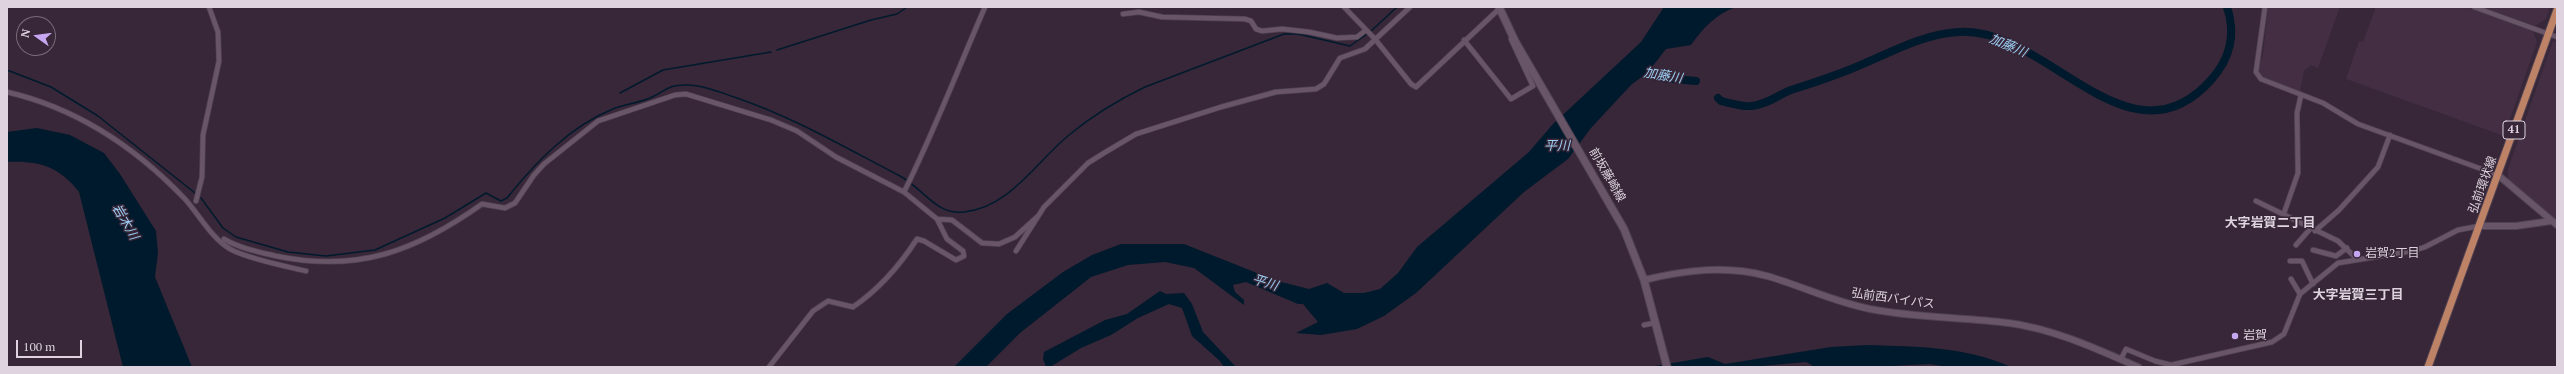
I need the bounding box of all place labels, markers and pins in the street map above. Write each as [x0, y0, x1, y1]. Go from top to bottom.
place label: 岩賀2丁目 [2365, 247, 2419, 261]
marker: 岩賀2丁目 [2352, 249, 2362, 259]
place label: 岩賀 [2243, 329, 2267, 343]
marker: 岩賀 [2230, 331, 2240, 341]

